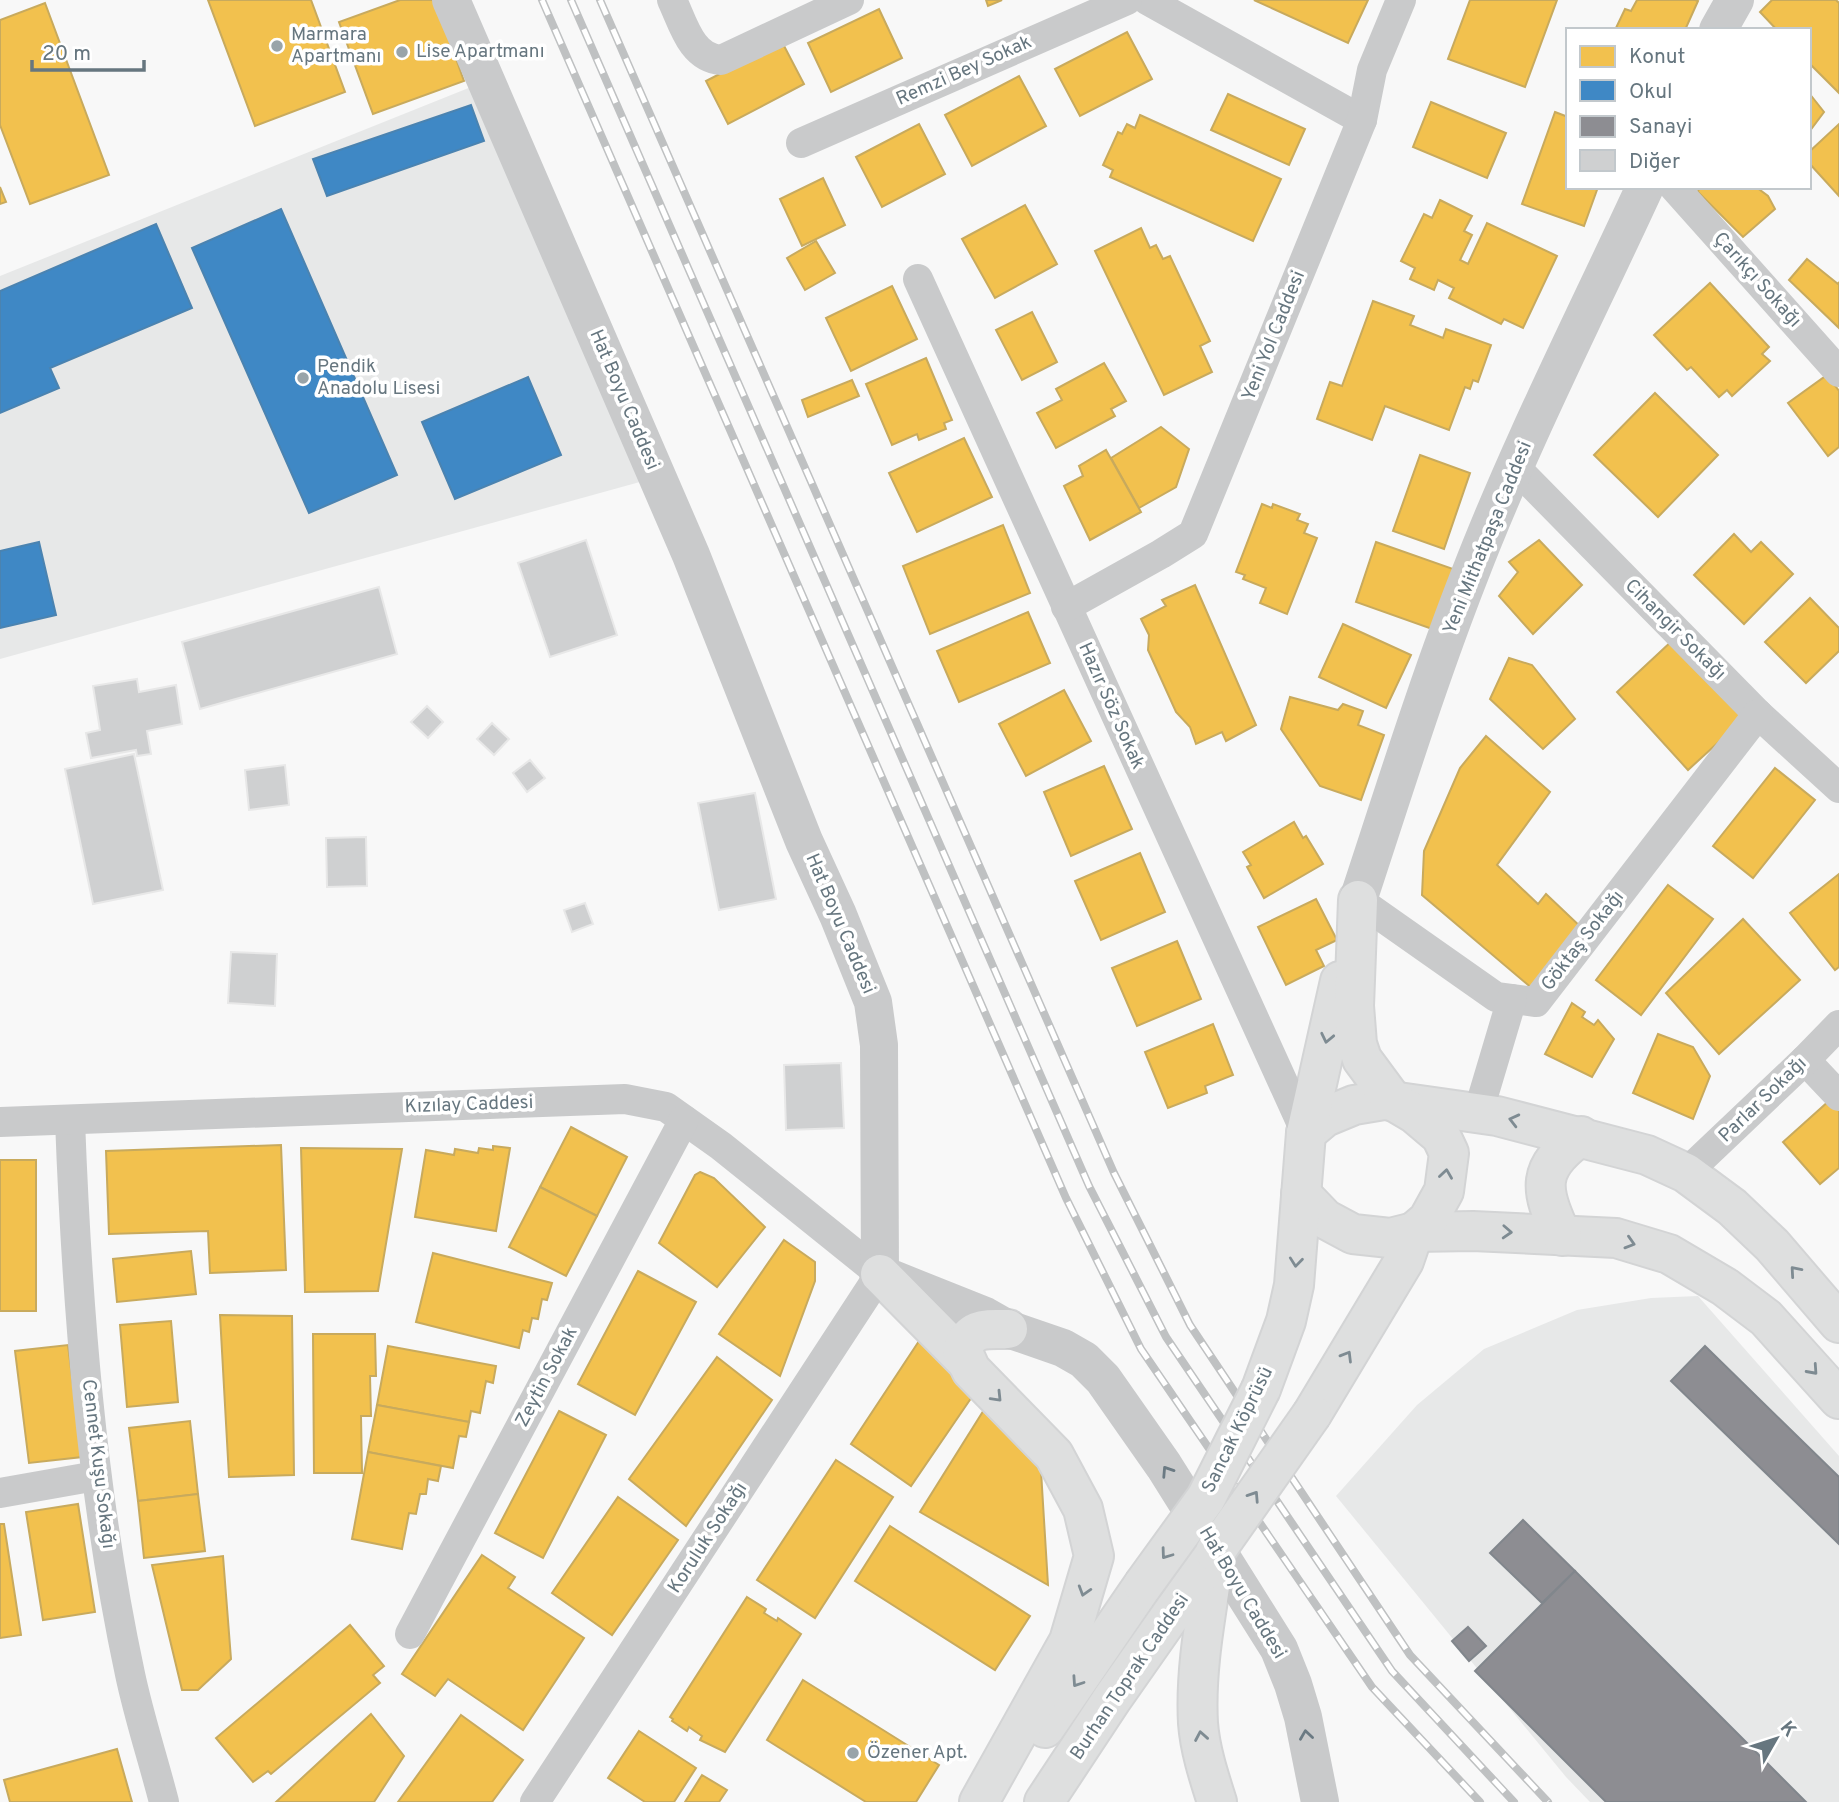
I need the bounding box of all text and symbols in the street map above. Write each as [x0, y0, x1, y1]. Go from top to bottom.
place label: Marmara Apartmanı [291, 23, 381, 69]
scale bar [32, 28, 144, 72]
legend [1566, 28, 1811, 189]
street label: Remzi Bey Sokak [892, 30, 1036, 112]
marker: Marmara Apartmanı [269, 38, 285, 54]
place label: Lise Apartmanı [416, 40, 545, 64]
text: 20 m [42, 41, 91, 68]
marker: Lise Apartmanı [394, 44, 410, 60]
text: Konut [1629, 44, 1686, 71]
text: Okul [1629, 79, 1673, 106]
text: Sanayi [1629, 114, 1692, 141]
text: Diğer [1629, 149, 1680, 176]
street label: Çarıkçı Sokağı [1708, 227, 1806, 333]
street label: Yeni Yol Caddesi [1237, 267, 1311, 405]
street label: Hat Boyu Caddesi [584, 326, 664, 474]
place label: Pendik Anadolu Lisesi [317, 355, 440, 401]
marker: Pendik Anadolu Lisesi [295, 370, 311, 386]
street label: Yeni Mithatpaşa Caddesi [1438, 438, 1538, 638]
street label: Cihangir Sokağı [1619, 574, 1731, 686]
street label: Hazır Söz Sokak [1072, 639, 1150, 773]
street label: Hat Boyu Caddesi [800, 850, 880, 998]
street label: Göktaş Sokağı [1536, 886, 1630, 996]
one-way arrow [1321, 1032, 1335, 1044]
street label: Parlar Sokağı [1714, 1052, 1812, 1148]
street label: Kızılay Caddesi [404, 1091, 534, 1119]
one-way arrow [1509, 1113, 1521, 1128]
one-way arrow [1439, 1168, 1454, 1180]
one-way arrow [1502, 1225, 1513, 1240]
one-way arrow [1624, 1234, 1636, 1249]
one-way arrow [1289, 1257, 1304, 1268]
one-way arrow [1791, 1267, 1803, 1280]
street label: Zeytin Sokak [511, 1323, 583, 1431]
one-way arrow [1339, 1351, 1352, 1364]
one-way arrow [1805, 1362, 1818, 1375]
street label: Sancak Köprüsü [1197, 1363, 1279, 1497]
street label: Cennet Kuşu Sokağı [76, 1378, 120, 1550]
one-way arrow [989, 1389, 1002, 1402]
one-way arrow [1163, 1466, 1175, 1479]
street label: Koruluk Sokağı [663, 1478, 753, 1598]
one-way arrow [1246, 1491, 1259, 1504]
street label: Hat Boyu Caddesi [1193, 1522, 1291, 1664]
one-way arrow [1161, 1546, 1174, 1559]
one-way arrow [1077, 1585, 1092, 1597]
street label: Burhan Toprak Caddesi [1065, 1589, 1195, 1765]
one-way arrow [1072, 1675, 1085, 1688]
north arrow [1741, 1704, 1811, 1774]
text: K [1774, 1717, 1801, 1742]
one-way arrow [1299, 1729, 1314, 1741]
one-way arrow [1194, 1730, 1209, 1742]
place label: Özener Apt. [867, 1740, 967, 1765]
marker: Özener Apt. [845, 1745, 861, 1761]

